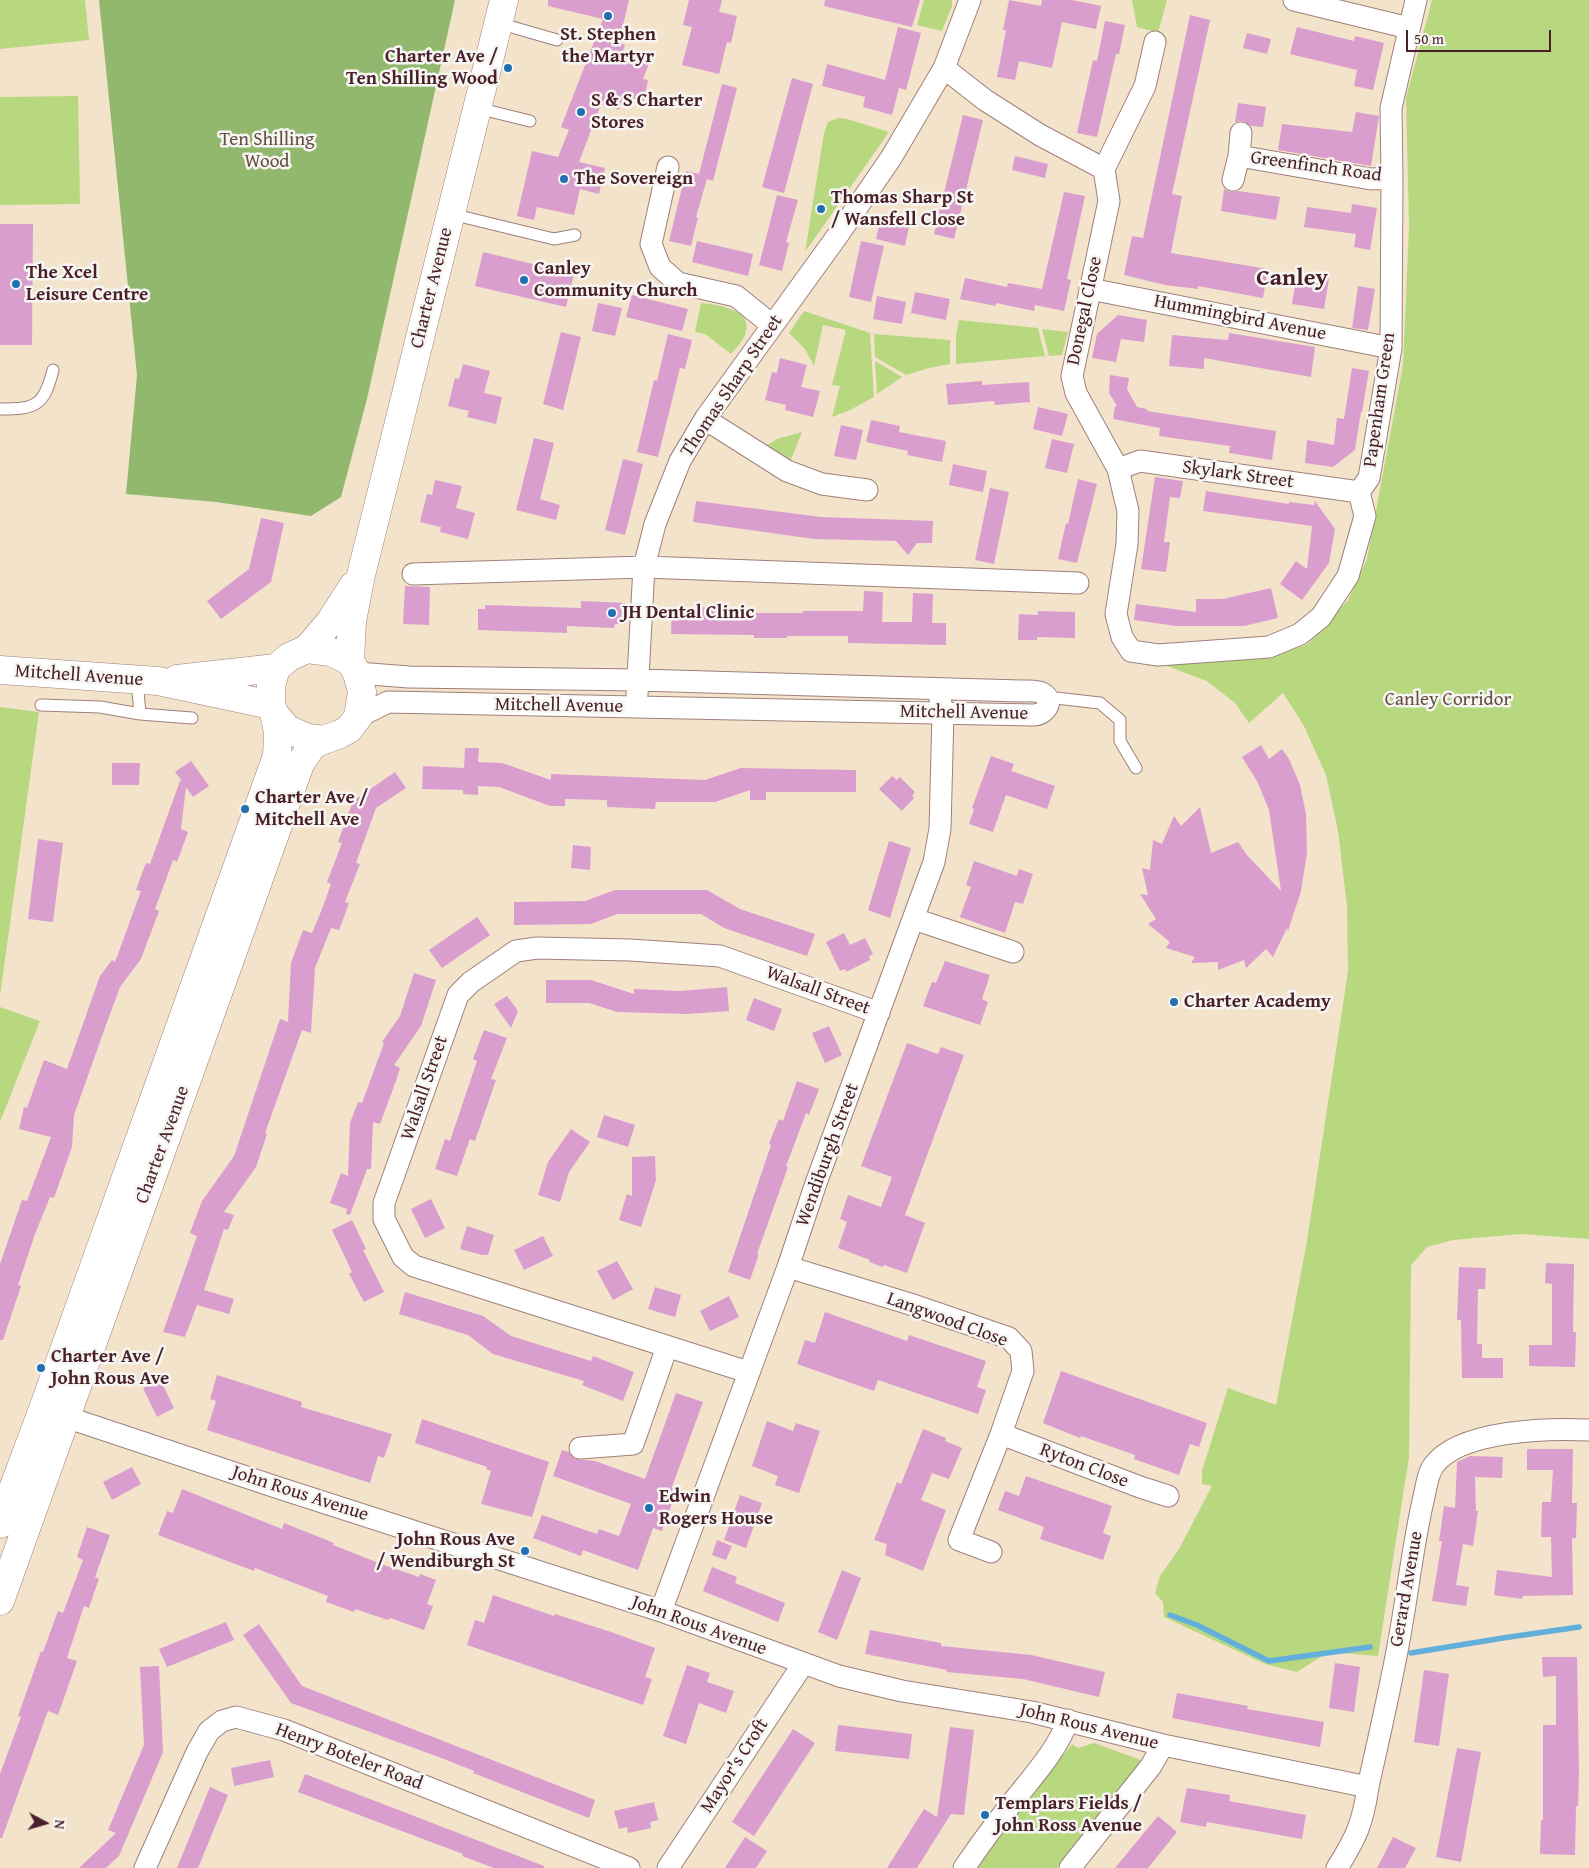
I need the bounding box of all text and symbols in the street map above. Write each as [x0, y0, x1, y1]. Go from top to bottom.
marker: St. Stephen the Martyr [602, 10, 614, 22]
scale bar [1409, 20, 1554, 52]
place label: St. Stephen the Martyr [560, 24, 656, 68]
text: 50 m [1414, 28, 1444, 49]
place label: Charter Ave / Ten Shilling Wood [346, 46, 498, 90]
marker: Charter Ave / Ten Shilling Wood [502, 62, 514, 74]
place label: S & S Charter Stores [591, 90, 703, 134]
marker: S & S Charter Stores [575, 106, 587, 118]
park label: Ten Shilling Wood [219, 129, 315, 173]
street label: Greenfinch Road [1249, 147, 1383, 187]
place label: The Sovereign [574, 168, 693, 190]
marker: The Sovereign [558, 173, 570, 185]
place label: Thomas Sharp St / Wansfell Close [831, 187, 974, 231]
marker: Thomas Sharp St / Wansfell Close [815, 203, 827, 215]
street label: Charter Avenue [406, 225, 458, 351]
street label: Donegal Close [1062, 255, 1108, 367]
place label: Canley Community Church [534, 258, 698, 302]
place label: The Xcel Leisure Centre [26, 262, 148, 306]
district label: Canley [1256, 265, 1328, 293]
marker: Canley Community Church [518, 274, 530, 286]
marker: The Xcel Leisure Centre [10, 278, 22, 290]
street label: Hummingbird Avenue [1152, 290, 1328, 346]
street label: Thomas Sharp Street [676, 311, 788, 461]
street label: Papenham Green [1359, 331, 1401, 469]
street label: Skylark Street [1181, 456, 1295, 494]
place label: JH Dental Clinic [622, 602, 754, 624]
marker: JH Dental Clinic [606, 607, 618, 619]
street label: Mitchell Avenue [14, 660, 144, 692]
park label: Canley Corridor [1385, 689, 1511, 711]
street label: Mitchell Avenue [495, 693, 623, 719]
street label: Mitchell Avenue [900, 700, 1028, 726]
place label: Charter Ave / Mitchell Ave [255, 787, 368, 831]
marker: Charter Ave / Mitchell Ave [239, 803, 251, 815]
street label: Walsall Street [763, 962, 873, 1020]
place label: Charter Academy [1184, 991, 1331, 1013]
marker: Charter Academy [1168, 996, 1180, 1008]
street label: Walsall Street [396, 1033, 454, 1143]
street label: Wendiburgh Street [792, 1080, 864, 1230]
street label: Charter Avenue [131, 1083, 195, 1207]
street label: Langwood Close [883, 1288, 1011, 1352]
place label: Charter Ave / John Rous Ave [51, 1346, 169, 1390]
marker: Charter Ave / John Rous Ave [35, 1362, 47, 1374]
street label: Ryton Close [1036, 1439, 1132, 1493]
street label: John Rous Avenue [229, 1461, 371, 1527]
place label: Edwin Rogers House [659, 1486, 773, 1530]
marker: Edwin Rogers House [643, 1502, 655, 1514]
place label: John Rous Ave / Wendiburgh St [376, 1529, 515, 1573]
street label: Gerard Avenue [1386, 1529, 1428, 1649]
marker: John Rous Ave / Wendiburgh St [519, 1545, 531, 1557]
street label: John Rous Avenue [628, 1591, 770, 1661]
street label: John Rous Avenue [1017, 1699, 1161, 1755]
street label: Mayor's Croft [696, 1714, 774, 1818]
street label: Henry Boteler Road [272, 1718, 426, 1796]
place label: Templars Fields / John Ross Avenue [995, 1793, 1142, 1837]
north arrow [20, 1798, 70, 1848]
marker: Templars Fields / John Ross Avenue [979, 1809, 991, 1821]
text: N [49, 1819, 70, 1830]

